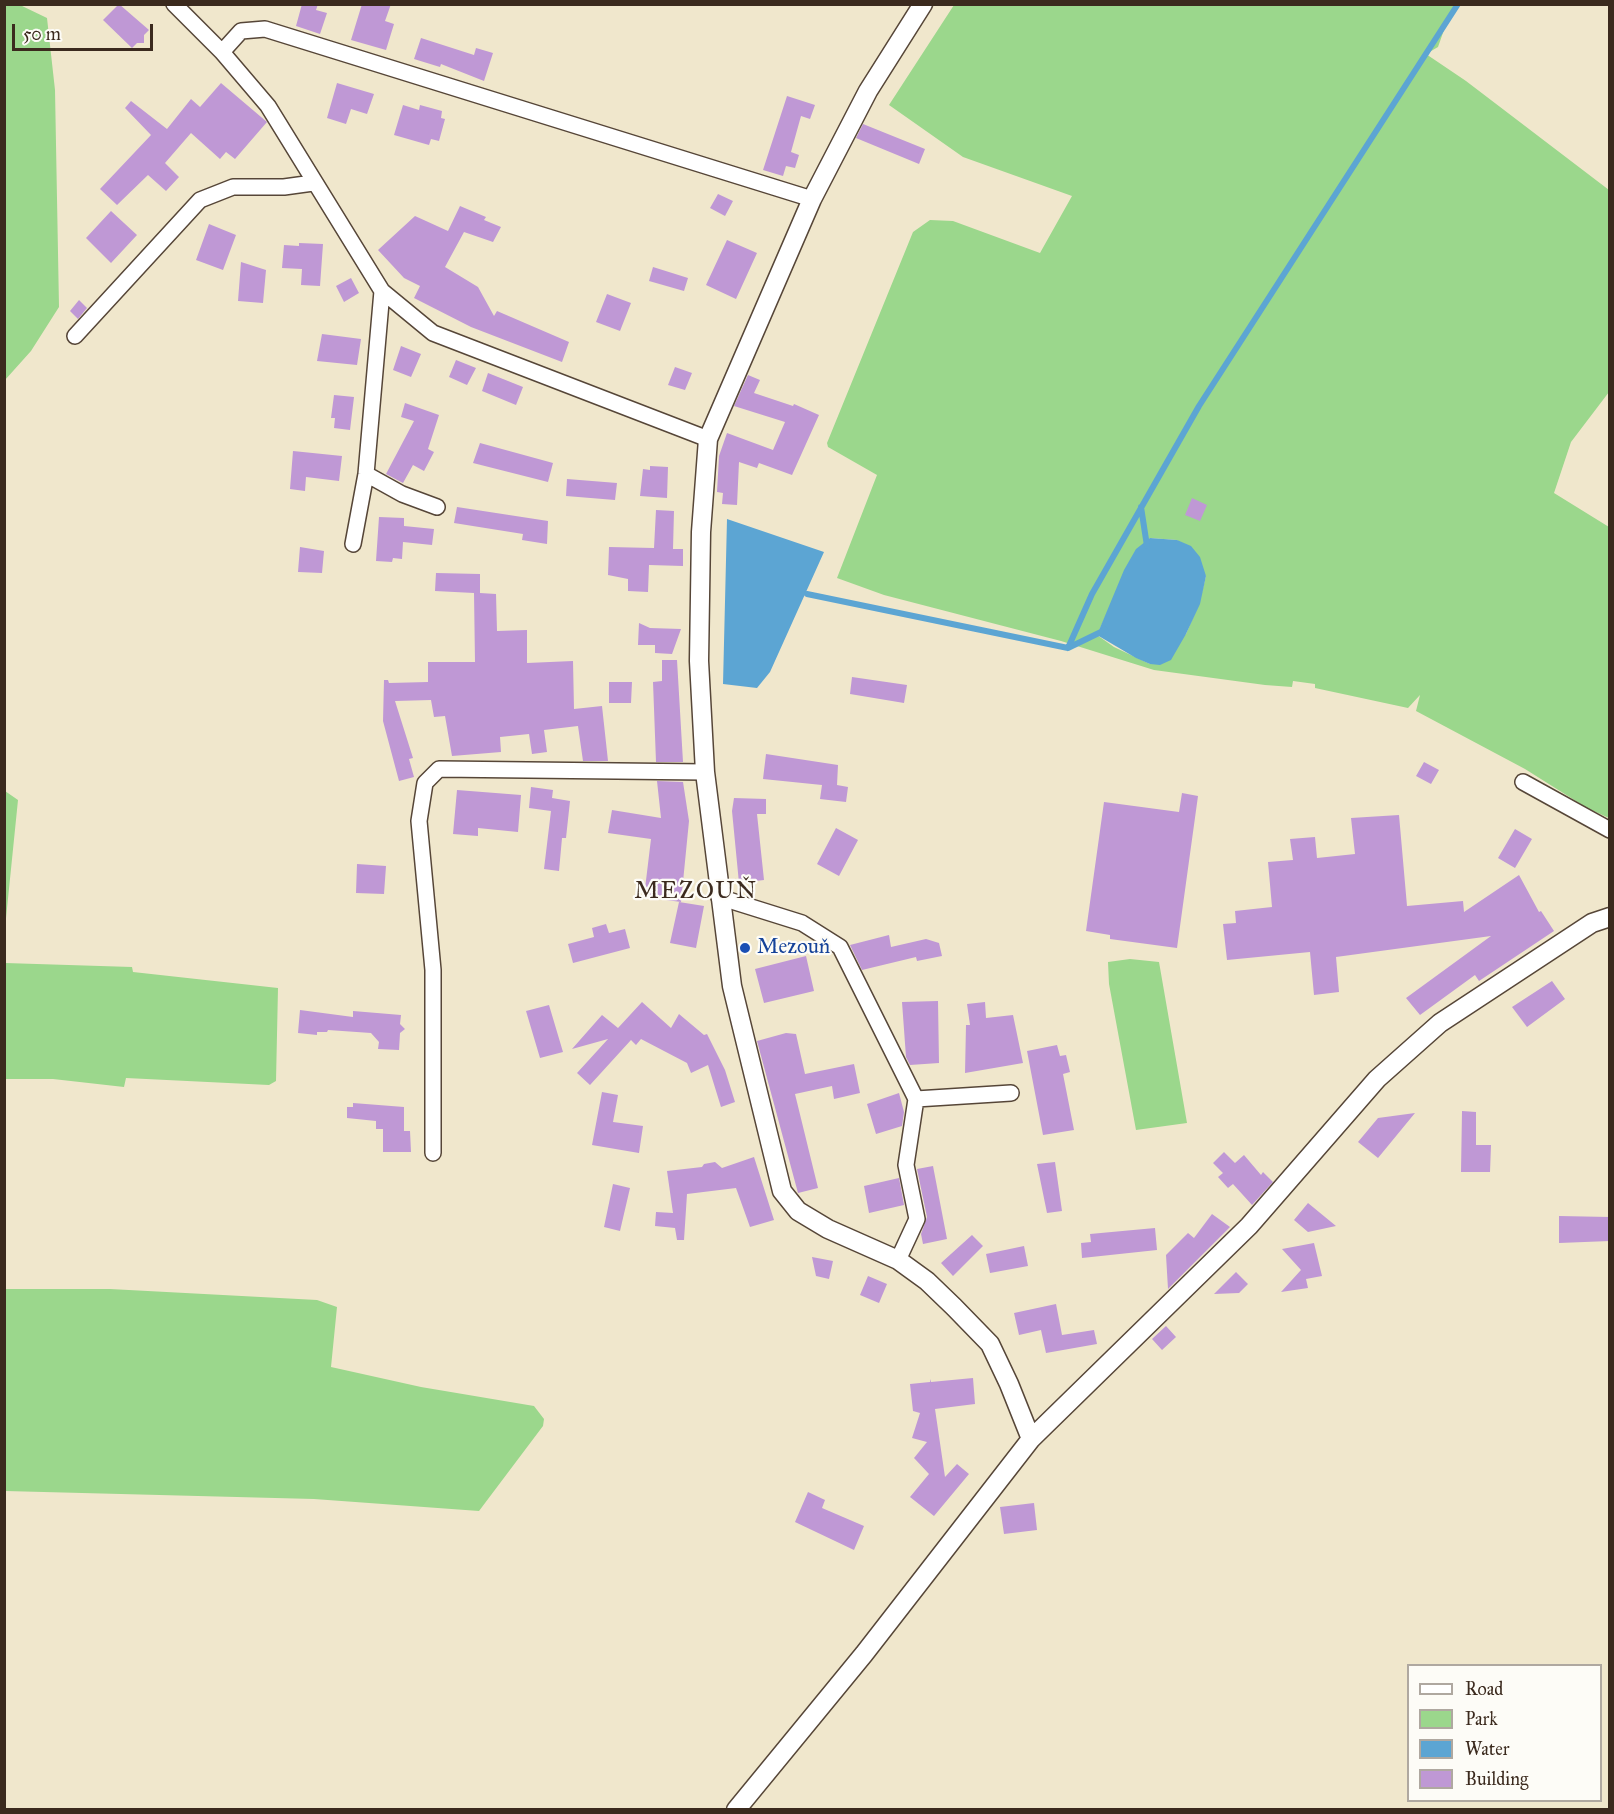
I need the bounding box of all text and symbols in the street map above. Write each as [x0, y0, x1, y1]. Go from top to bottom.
scale bar [15, 12, 156, 50]
text: 50 m [23, 23, 61, 45]
district label: MEZOUŇ [634, 878, 758, 906]
place label: Mezouň [757, 935, 830, 961]
marker: Mezouň [738, 941, 752, 955]
legend [1407, 1664, 1602, 1802]
text: Road [1465, 1678, 1503, 1700]
text: Park [1465, 1708, 1498, 1730]
text: Water [1465, 1738, 1509, 1760]
text: Building [1465, 1768, 1528, 1790]

